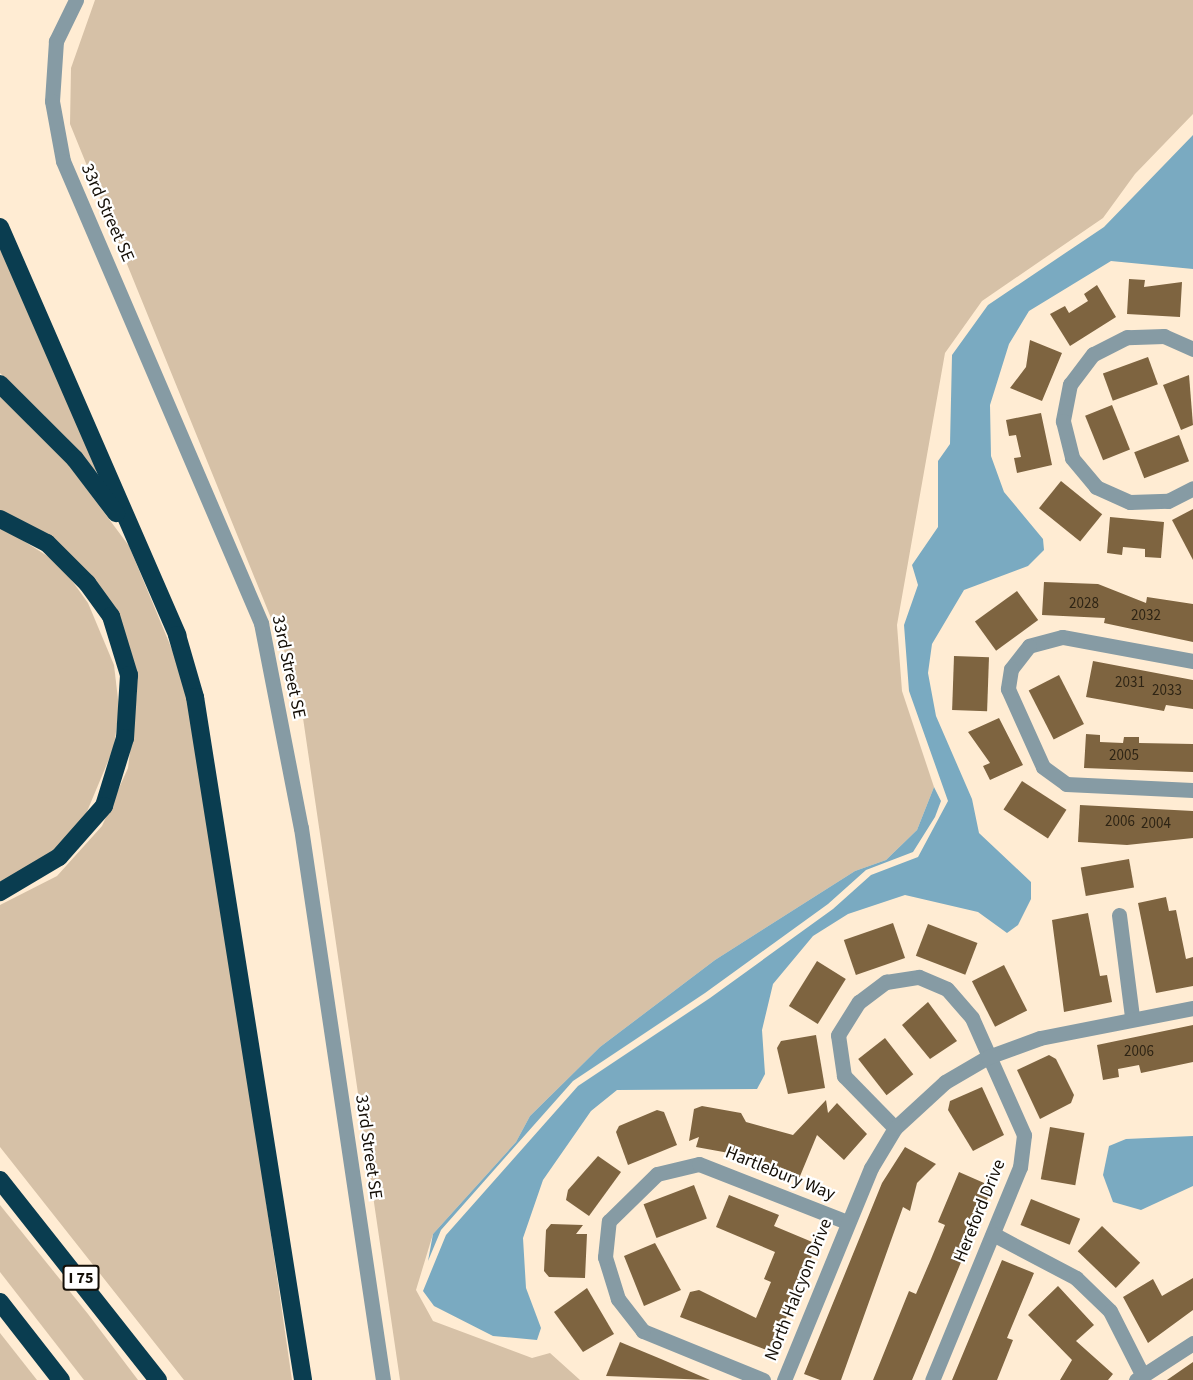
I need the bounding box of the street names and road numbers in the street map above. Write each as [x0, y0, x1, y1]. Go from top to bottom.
street label: 33rd Street SE [76, 160, 138, 266]
street label: 33rd Street SE [266, 613, 310, 721]
street label: 33rd Street SE [350, 1093, 386, 1201]
street label: Hartlebury Way [722, 1142, 838, 1206]
street label: Hereford Drive [950, 1156, 1010, 1266]
street label: North Halcyon Drive [761, 1216, 837, 1364]
road number: I 75 [62, 1265, 100, 1291]

